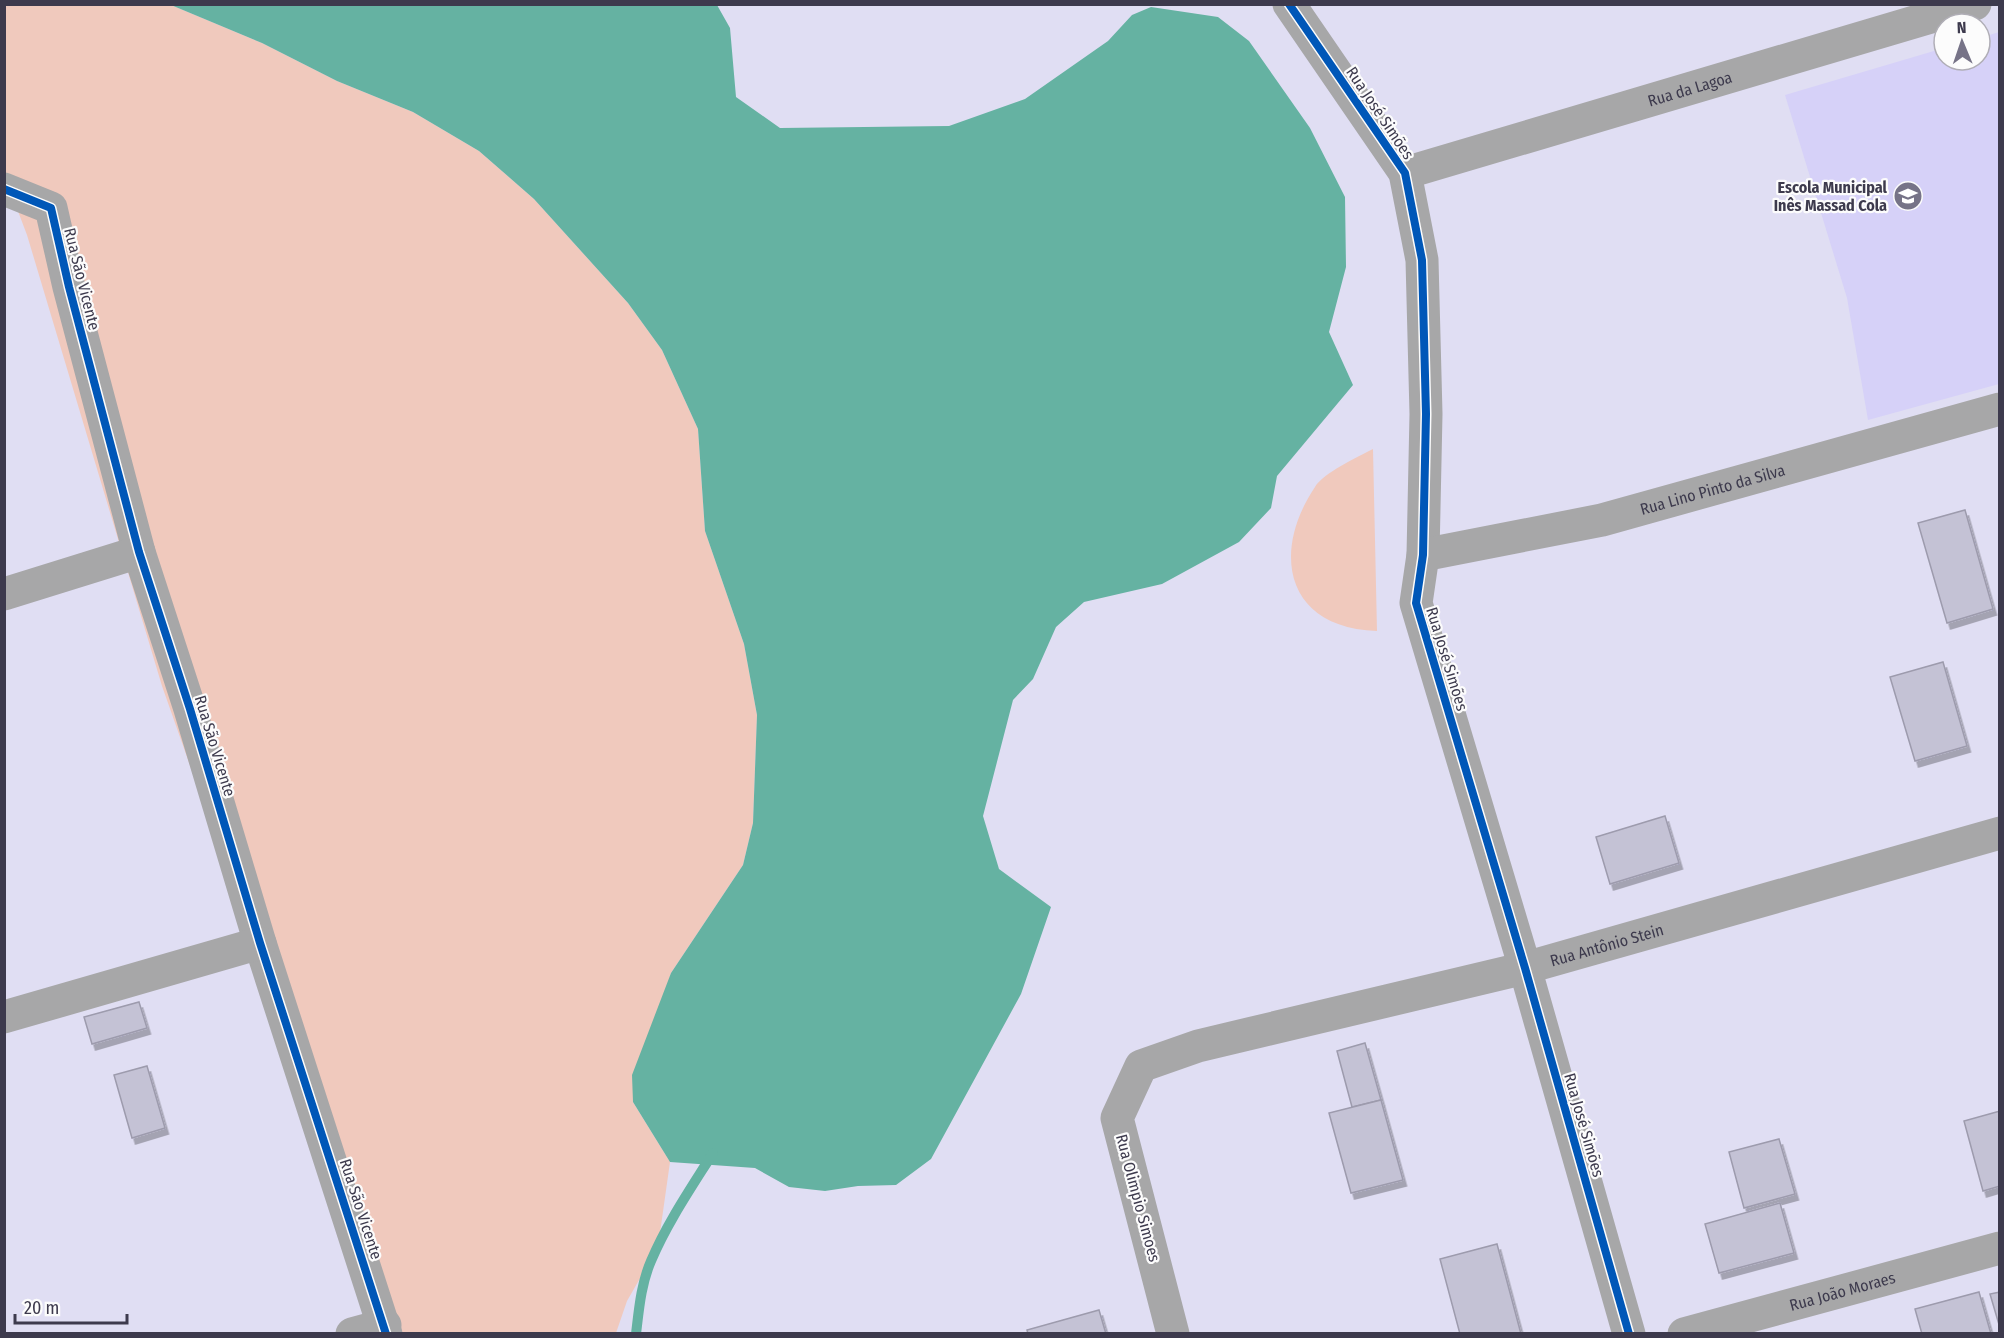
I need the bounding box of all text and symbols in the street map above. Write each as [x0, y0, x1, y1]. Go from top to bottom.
north arrow [1932, 12, 1992, 72]
text: N [1956, 18, 1967, 37]
street label: Rua José Simões [1342, 63, 1418, 163]
street label: Rua da Lagoa [1645, 67, 1734, 110]
place label: Escola Municipal Inês Massad Cola [1774, 178, 1888, 215]
school or university icon: Escola Municipal Inês Massad Cola [1892, 180, 1924, 212]
street label: Rua São Vicente [60, 226, 104, 332]
street label: Rua Lino Pinto da Silva [1638, 460, 1787, 518]
street label: Rua José Simões [1422, 605, 1472, 713]
street label: Rua São Vicente [191, 693, 239, 799]
street label: Rua Antônio Stein [1548, 920, 1666, 970]
street label: Rua José Simões [1560, 1071, 1608, 1179]
street label: Rua Olimpio Simoes [1112, 1132, 1164, 1264]
street label: Rua São Vicente [336, 1156, 386, 1262]
street label: Rua João Moraes [1787, 1267, 1897, 1314]
scale bar [15, 1287, 128, 1325]
text: 20 m [24, 1297, 59, 1319]

